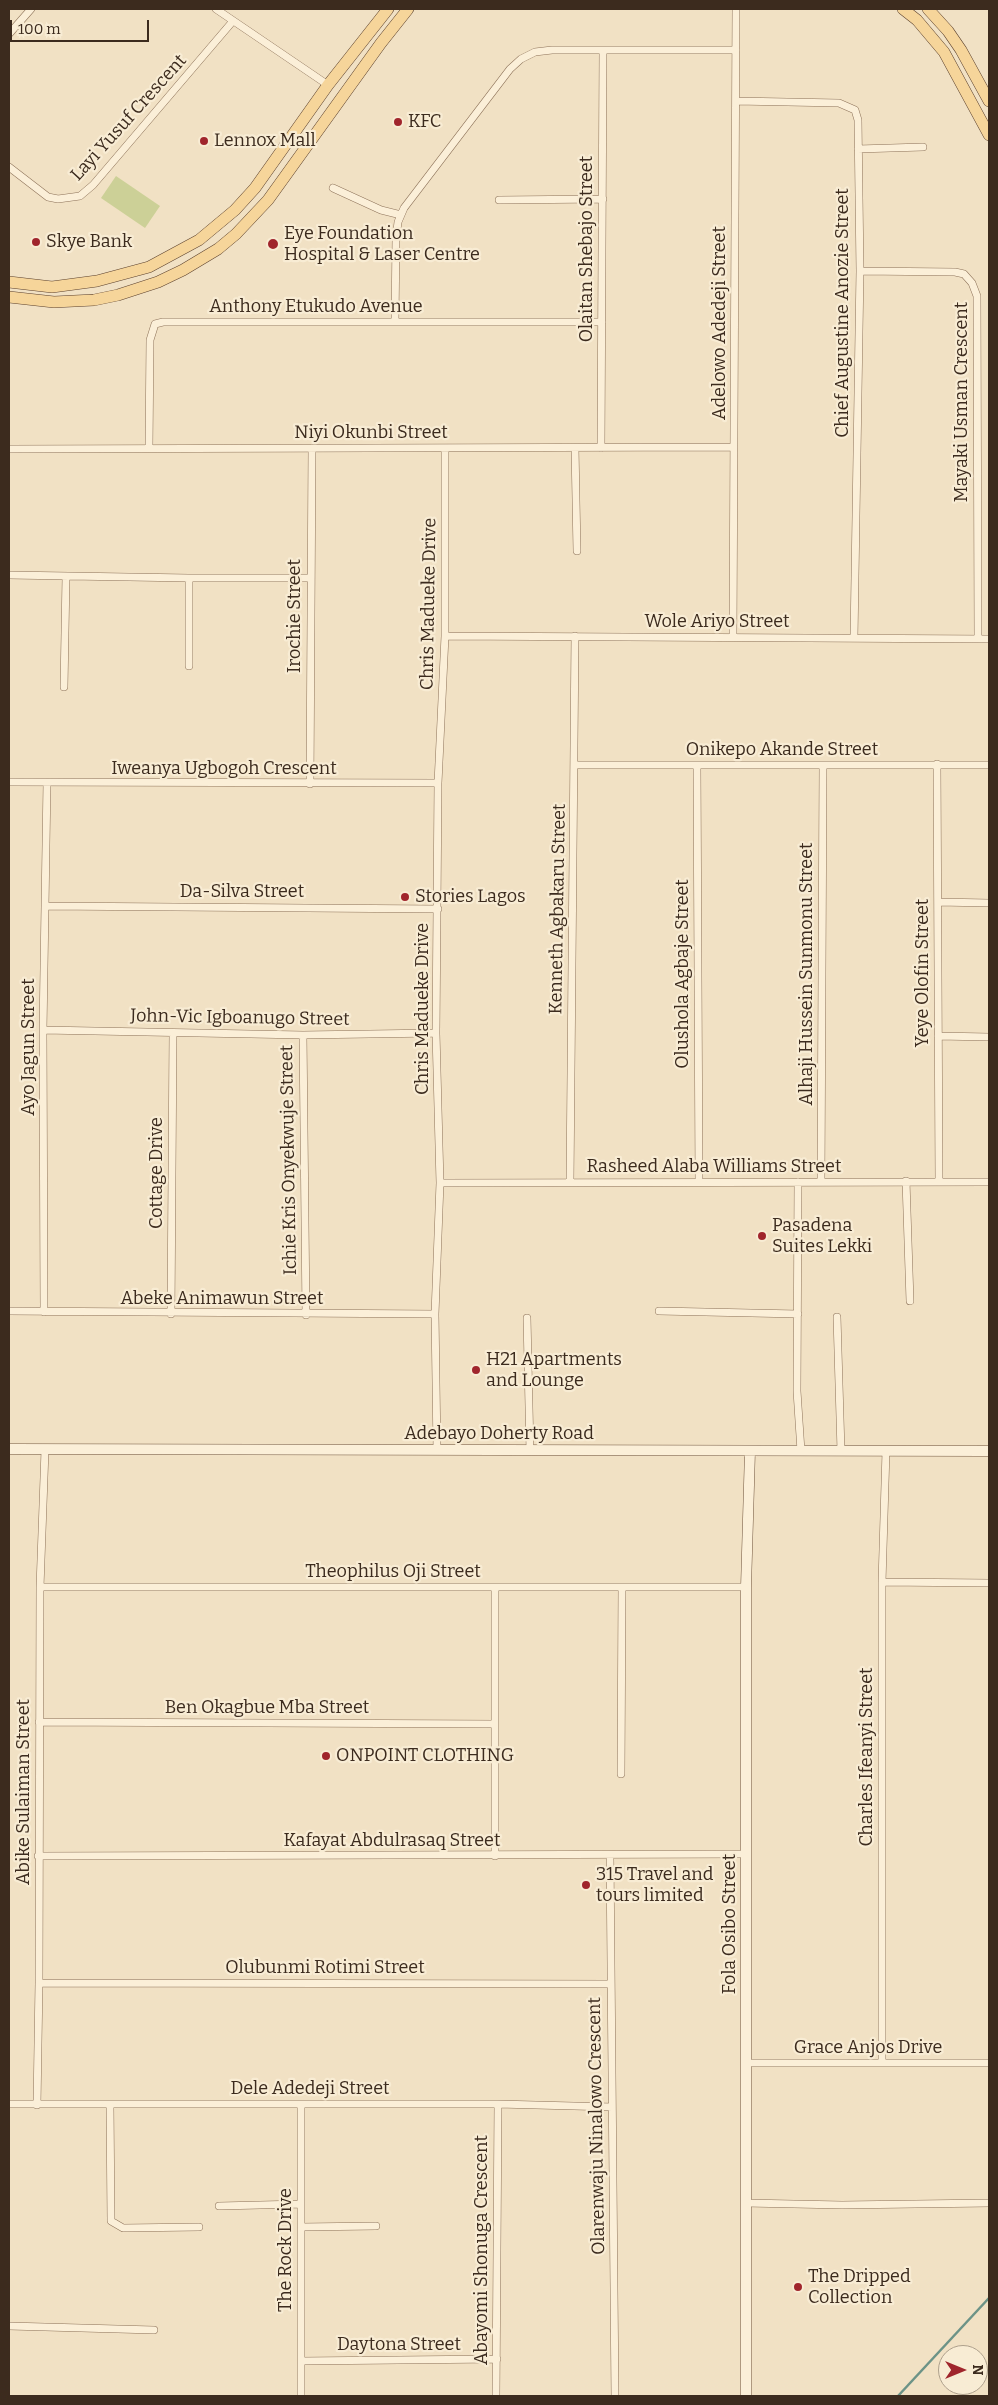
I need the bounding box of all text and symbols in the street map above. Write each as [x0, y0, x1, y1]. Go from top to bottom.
scale bar [12, 10, 151, 42]
text: 100 m [18, 20, 61, 38]
street label: Layi Yusuf Crescent [67, 50, 191, 186]
place label: KFC [408, 111, 441, 133]
marker: KFC [392, 116, 404, 128]
place label: Lennox Mall [214, 130, 316, 152]
marker: Lennox Mall [198, 135, 210, 147]
street label: Olaitan Shebajo Street [576, 156, 598, 342]
street label: Chief Augustine Anozie Street [832, 188, 854, 438]
place label: Eye Foundation Hospital & Laser Centre [284, 223, 480, 266]
street label: Adelowo Adedeji Street [709, 226, 731, 420]
place label: Skye Bank [46, 231, 132, 253]
marker: Skye Bank [30, 236, 42, 248]
marker: Eye Foundation Hospital & Laser Centre [266, 237, 280, 251]
street label: Anthony Etukudo Avenue [209, 296, 423, 318]
street label: Mayaki Usman Crescent [951, 302, 973, 502]
street label: Niyi Okunbi Street [294, 422, 448, 444]
street label: Chris Madueke Drive [417, 518, 441, 690]
street label: Irochie Street [284, 559, 306, 673]
street label: Wole Ariyo Street [644, 611, 790, 633]
street label: Onikepo Akande Street [686, 739, 878, 761]
street label: Iweanya Ugbogoh Crescent [111, 758, 337, 780]
street label: Kenneth Agbakaru Street [545, 803, 571, 1015]
street label: Alhaji Hussein Sunmonu Street [796, 842, 818, 1106]
street label: Olushola Agbaje Street [672, 879, 694, 1069]
street label: Da-Silva Street [180, 881, 304, 903]
place label: Stories Lagos [415, 886, 526, 908]
marker: Stories Lagos [399, 891, 411, 903]
street label: Yeye Olofin Street [912, 899, 934, 1047]
street label: Chris Madueke Drive [412, 923, 434, 1095]
street label: Ayo Jagun Street [18, 978, 40, 1116]
street label: John-Vic Igboanugo Street [130, 1005, 350, 1031]
street label: Ichie Kris Onyekwuje Street [276, 1045, 302, 1275]
street label: Cottage Drive [146, 1117, 168, 1229]
street label: Rasheed Alaba Williams Street [587, 1156, 841, 1178]
place label: Pasadena Suites Lekki [772, 1215, 872, 1258]
marker: Pasadena Suites Lekki [756, 1230, 768, 1242]
street label: Abeke Animawun Street [121, 1288, 323, 1310]
place label: H21 Apartments and Lounge [486, 1349, 622, 1392]
marker: H21 Apartments and Lounge [470, 1364, 482, 1376]
street label: Adebayo Doherty Road [404, 1423, 594, 1445]
street label: Theophilus Oji Street [305, 1561, 481, 1583]
street label: Charles Ifeanyi Street [856, 1667, 878, 1847]
street label: Ben Okagbue Mba Street [165, 1697, 369, 1719]
street label: Abike Sulaiman Street [13, 1699, 35, 1885]
place label: ONPOINT CLOTHING [336, 1745, 514, 1767]
marker: ONPOINT CLOTHING [320, 1750, 332, 1762]
street label: Kafayat Abdulrasaq Street [284, 1830, 500, 1852]
street label: Fola Osibo Street [719, 1854, 741, 1994]
place label: 315 Travel and tours limited [596, 1864, 713, 1906]
marker: 315 Travel and tours limited [580, 1879, 592, 1891]
street label: Olubunmi Rotimi Street [225, 1957, 425, 1979]
street label: Olarenwaju Ninalowo Crescent [584, 1997, 610, 2255]
street label: Grace Anjos Drive [794, 2037, 942, 2059]
street label: Dele Adedeji Street [230, 2078, 390, 2100]
street label: Abayomi Shonuga Crescent [471, 2135, 493, 2365]
street label: The Rock Drive [275, 2188, 297, 2312]
place label: The Dripped Collection [808, 2266, 911, 2308]
marker: The Dripped Collection [792, 2281, 804, 2293]
street label: Daytona Street [337, 2334, 461, 2356]
north arrow [938, 2345, 988, 2395]
text: N [969, 2365, 986, 2375]

